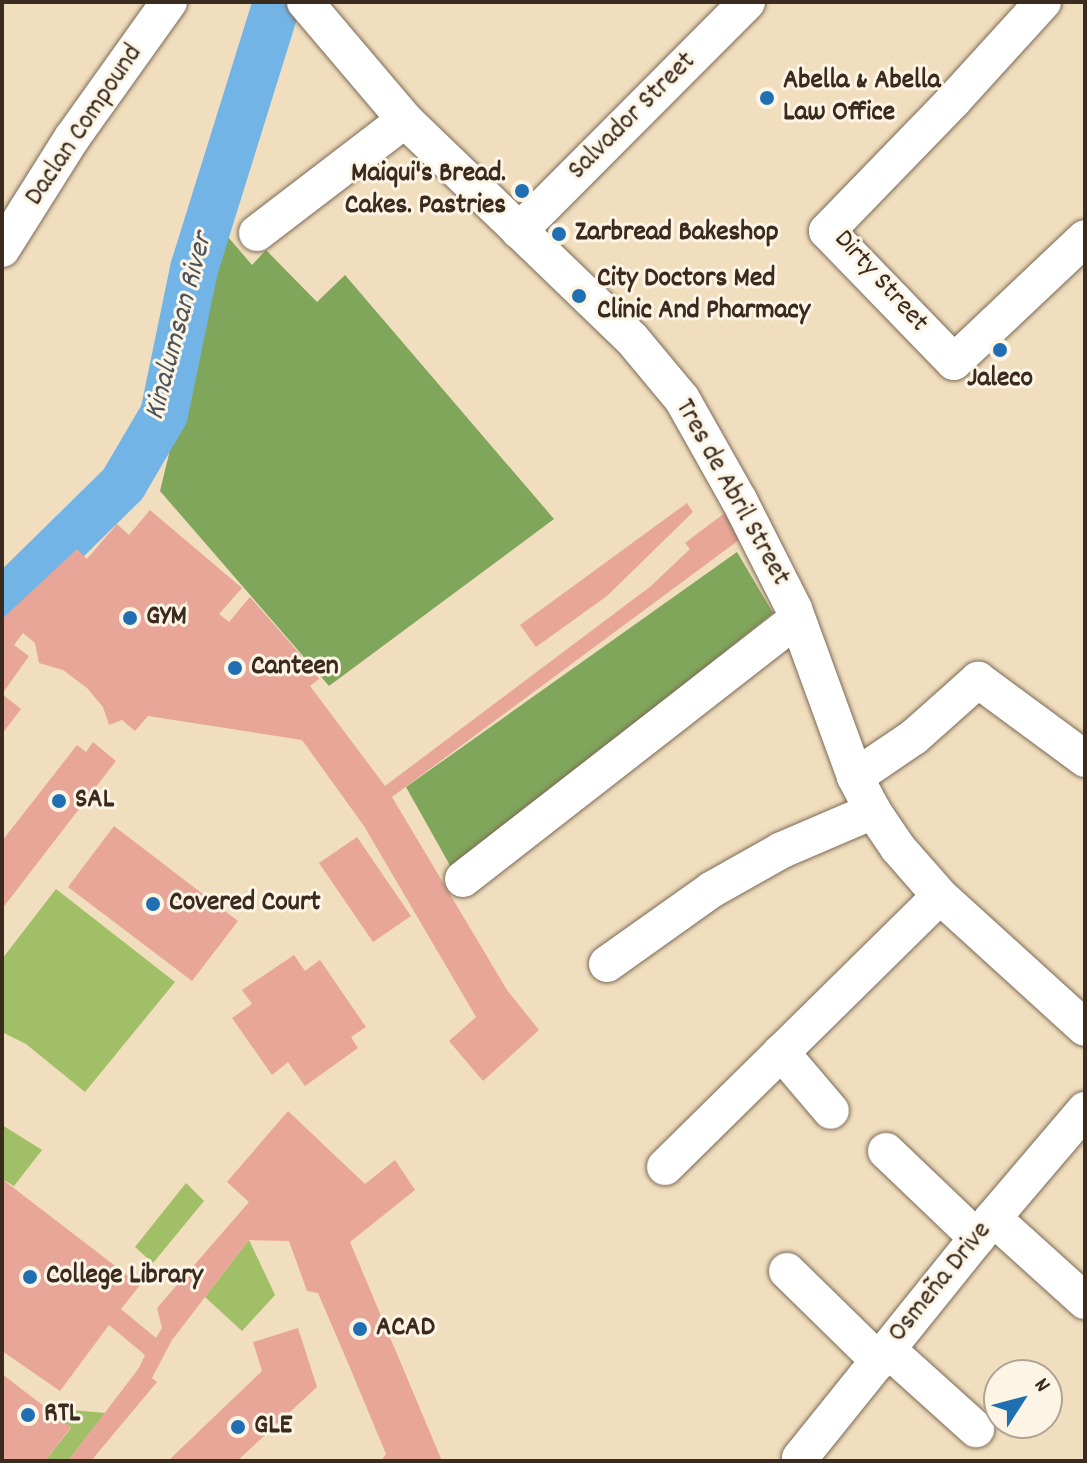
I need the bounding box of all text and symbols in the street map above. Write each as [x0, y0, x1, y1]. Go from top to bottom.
street label: Daclan Compound [19, 39, 151, 213]
street label: Salvador Street [562, 46, 704, 188]
place label: Abella & Abella Law Office [783, 65, 941, 131]
marker: Abella & Abella Law Office [758, 89, 776, 107]
place label: Maiqui's Bread. Cakes. Pastries [345, 158, 506, 224]
marker: Maiqui's Bread. Cakes. Pastries [513, 182, 531, 200]
place label: Zarbread Bakeshop [575, 217, 779, 251]
street label: Dirty Street [825, 224, 935, 340]
marker: Zarbread Bakeshop [550, 225, 568, 243]
water label: Kinalumsan River [139, 229, 223, 425]
place label: City Doctors Med Clinic And Pharmacy [597, 263, 810, 329]
marker: City Doctors Med Clinic And Pharmacy [568, 285, 590, 307]
marker: Jaleco [991, 341, 1009, 359]
place label: Jaleco [967, 363, 1033, 397]
street label: Tres de Abril Street [666, 394, 796, 592]
place label: GYM [146, 601, 187, 635]
marker: GYM [121, 609, 139, 627]
place label: Canteen [251, 651, 339, 685]
marker: Canteen [226, 659, 244, 677]
place label: SAL [75, 784, 114, 818]
marker: SAL [50, 792, 68, 810]
place label: Covered Court [169, 887, 321, 921]
marker: Covered Court [144, 895, 162, 913]
street label: Osmeña Drive [882, 1216, 1000, 1350]
place label: College Library [46, 1260, 203, 1294]
marker: College Library [21, 1268, 39, 1286]
place label: ACAD [376, 1312, 435, 1346]
marker: ACAD [351, 1320, 369, 1338]
north arrow [983, 1359, 1063, 1439]
text: N [1025, 1372, 1057, 1399]
place label: RTL [44, 1398, 80, 1432]
marker: RTL [19, 1406, 37, 1424]
place label: GLE [254, 1410, 292, 1444]
marker: GLE [229, 1418, 247, 1436]

